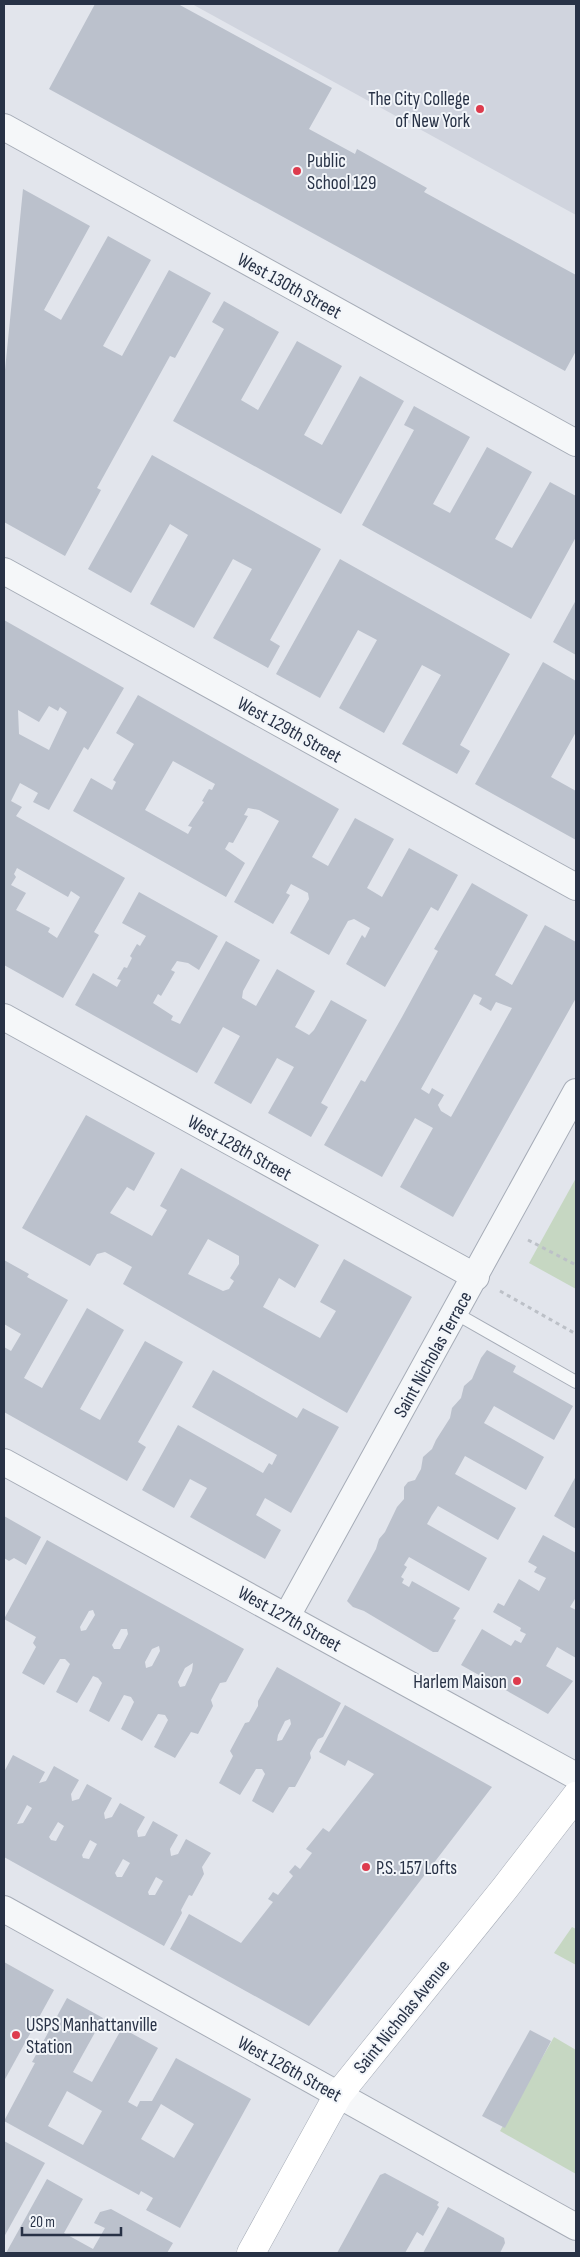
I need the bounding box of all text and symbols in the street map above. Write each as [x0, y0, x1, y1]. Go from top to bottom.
place label: The City College of New York [368, 88, 471, 133]
marker: The City College of New York [474, 103, 486, 115]
place label: Public School 129 [307, 150, 376, 195]
marker: Public School 129 [291, 165, 303, 177]
street label: West 130th Street [233, 248, 346, 324]
street label: West 129th Street [233, 692, 346, 768]
street label: West 128th Street [183, 1110, 295, 1186]
street label: Saint Nicholas Terrace [389, 1288, 477, 1422]
street label: West 127th Street [233, 1581, 345, 1657]
place label: Harlem Maison [413, 1671, 507, 1694]
marker: Harlem Maison [511, 1675, 523, 1687]
place label: P.S. 157 Lofts [376, 1857, 457, 1880]
marker: P.S. 157 Lofts [360, 1861, 372, 1873]
street label: Saint Nicholas Avenue [349, 1955, 455, 2079]
place label: USPS Manhattanville Station [26, 2014, 157, 2059]
marker: USPS Manhattanville Station [10, 2029, 22, 2041]
street label: West 126th Street [233, 2031, 345, 2107]
scale bar [22, 2204, 121, 2236]
text: 20 m [30, 2213, 55, 2232]

